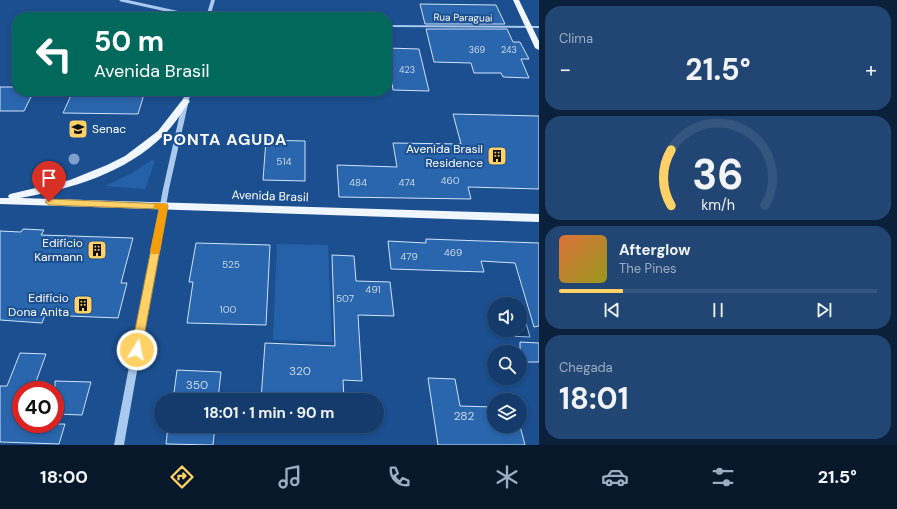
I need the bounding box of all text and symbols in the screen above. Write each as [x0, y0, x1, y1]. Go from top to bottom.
street label: Rua Paraguai [433, 10, 493, 25]
text: 50 m [94, 23, 164, 60]
icon: left [28, 28, 80, 80]
text: Clima [559, 30, 593, 47]
house number: 369 [469, 44, 486, 56]
house number: 243 [501, 44, 517, 56]
text: 21.5° [685, 50, 751, 89]
text: − [559, 55, 571, 84]
text: + [865, 55, 877, 84]
text: Avenida Brasil [94, 59, 210, 83]
house number: 423 [399, 64, 415, 76]
school or university icon: Senac [67, 118, 89, 140]
place label: Senac [92, 121, 126, 137]
district label: PONTA AGUDA [163, 129, 287, 150]
place label: Avenida Brasil Residence [406, 141, 483, 171]
building icon: Avenida Brasil Residence [486, 145, 508, 167]
text: 36 [692, 147, 744, 201]
house number: 514 [276, 155, 292, 168]
pin [32, 161, 66, 202]
icon: arrive [38, 167, 60, 189]
house number: 460 [440, 174, 460, 187]
house number: 484 [349, 176, 367, 189]
house number: 474 [399, 176, 415, 189]
street label: Avenida Brasil [231, 187, 309, 205]
text: km/h [701, 195, 735, 213]
place label: Edifício Karmann [34, 235, 83, 265]
building icon: Edifício Karmann [86, 239, 108, 261]
text: Afterglow [619, 240, 691, 260]
house number: 469 [444, 246, 462, 259]
house number: 479 [400, 250, 418, 263]
house number: 525 [222, 258, 240, 271]
text: The Pines [619, 260, 677, 277]
house number: 491 [365, 283, 381, 296]
place label: Edifício Dona Anita [8, 290, 69, 320]
house number: 507 [336, 292, 354, 305]
building icon: Edifício Dona Anita [72, 294, 94, 316]
map controls [487, 297, 527, 433]
button: sound [487, 297, 527, 337]
icon: previous [601, 299, 623, 321]
icon: pause [707, 299, 729, 321]
icon: next [813, 299, 835, 321]
house number: 100 [220, 303, 237, 316]
position arrow [116, 329, 158, 371]
button: search [487, 345, 527, 385]
text: Chegada [559, 359, 613, 376]
house number: 320 [289, 363, 311, 379]
house number: 350 [186, 377, 208, 393]
text: 18:01 [559, 379, 629, 418]
speed limit sign: 40 [12, 381, 64, 433]
button: layers [487, 393, 527, 433]
text: 18:01 · 1 min · 90 m [204, 403, 334, 423]
house number: 282 [454, 408, 474, 424]
icon: directions [168, 463, 196, 491]
icon: music [276, 463, 304, 491]
icon: phone [385, 463, 413, 491]
icon: climate [493, 463, 521, 491]
icon: car [601, 463, 629, 491]
icon: filters [709, 463, 737, 491]
text: 18:00 [40, 465, 88, 489]
text: 21.5° [818, 465, 857, 489]

